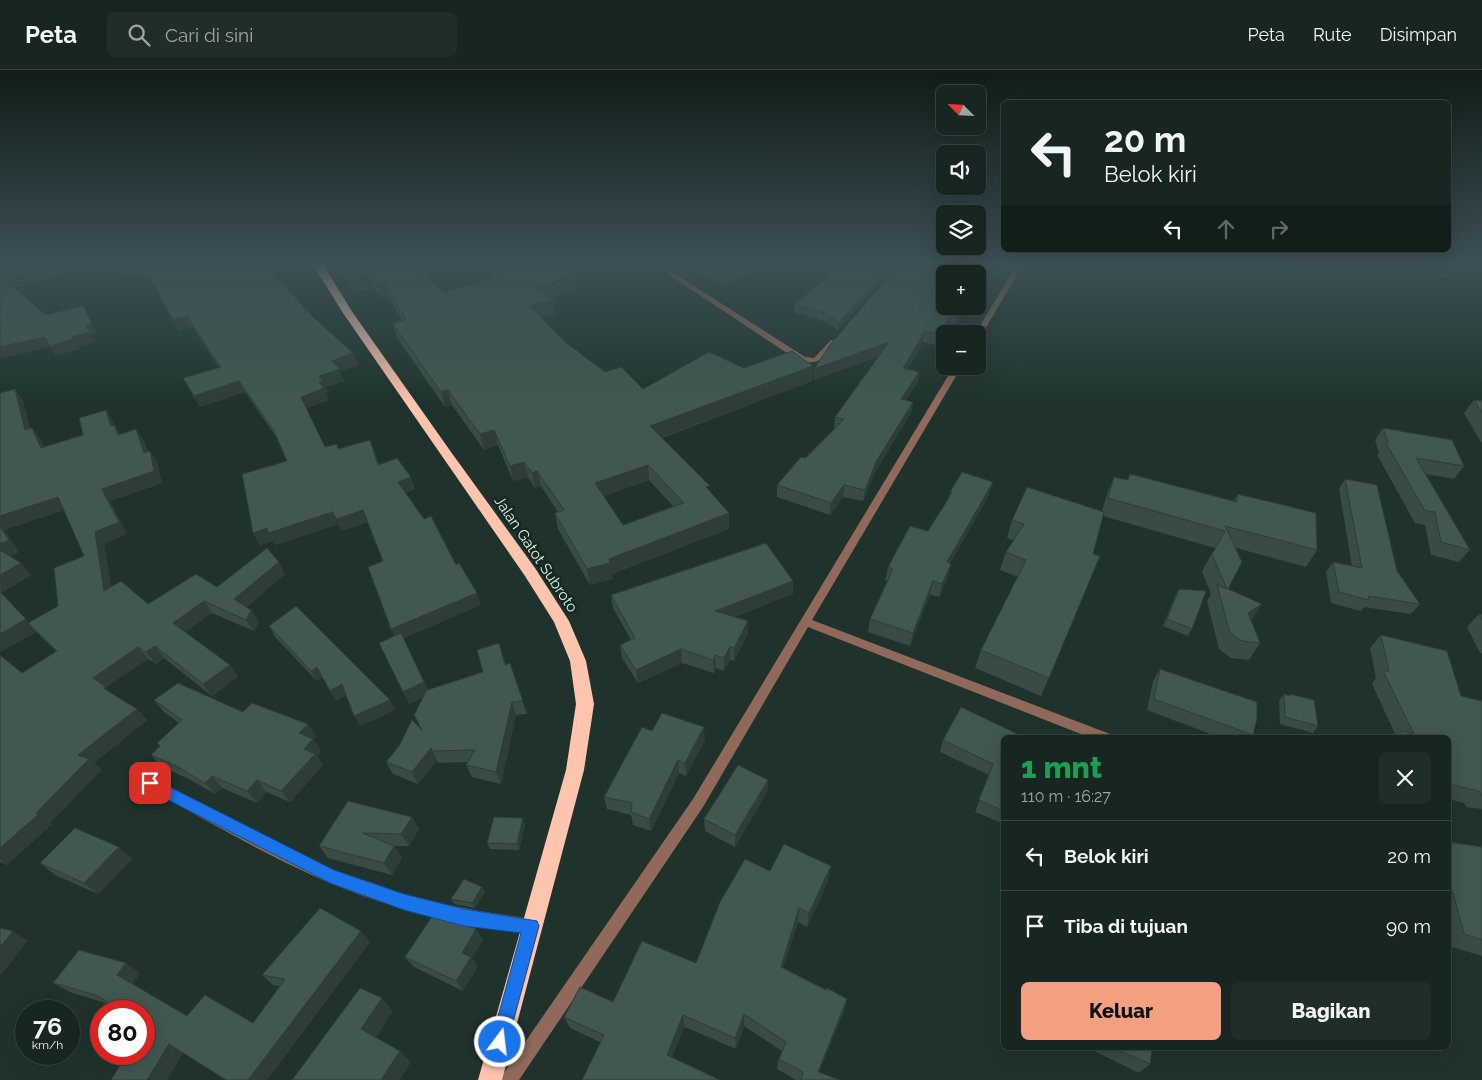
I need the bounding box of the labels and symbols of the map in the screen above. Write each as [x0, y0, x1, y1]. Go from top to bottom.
north arrow [936, 85, 986, 135]
street label: Jalan Gatot Subroto [490, 492, 582, 616]
pin [129, 762, 171, 804]
speed limit sign: 80 [90, 1000, 155, 1065]
position arrow [473, 1015, 525, 1067]

